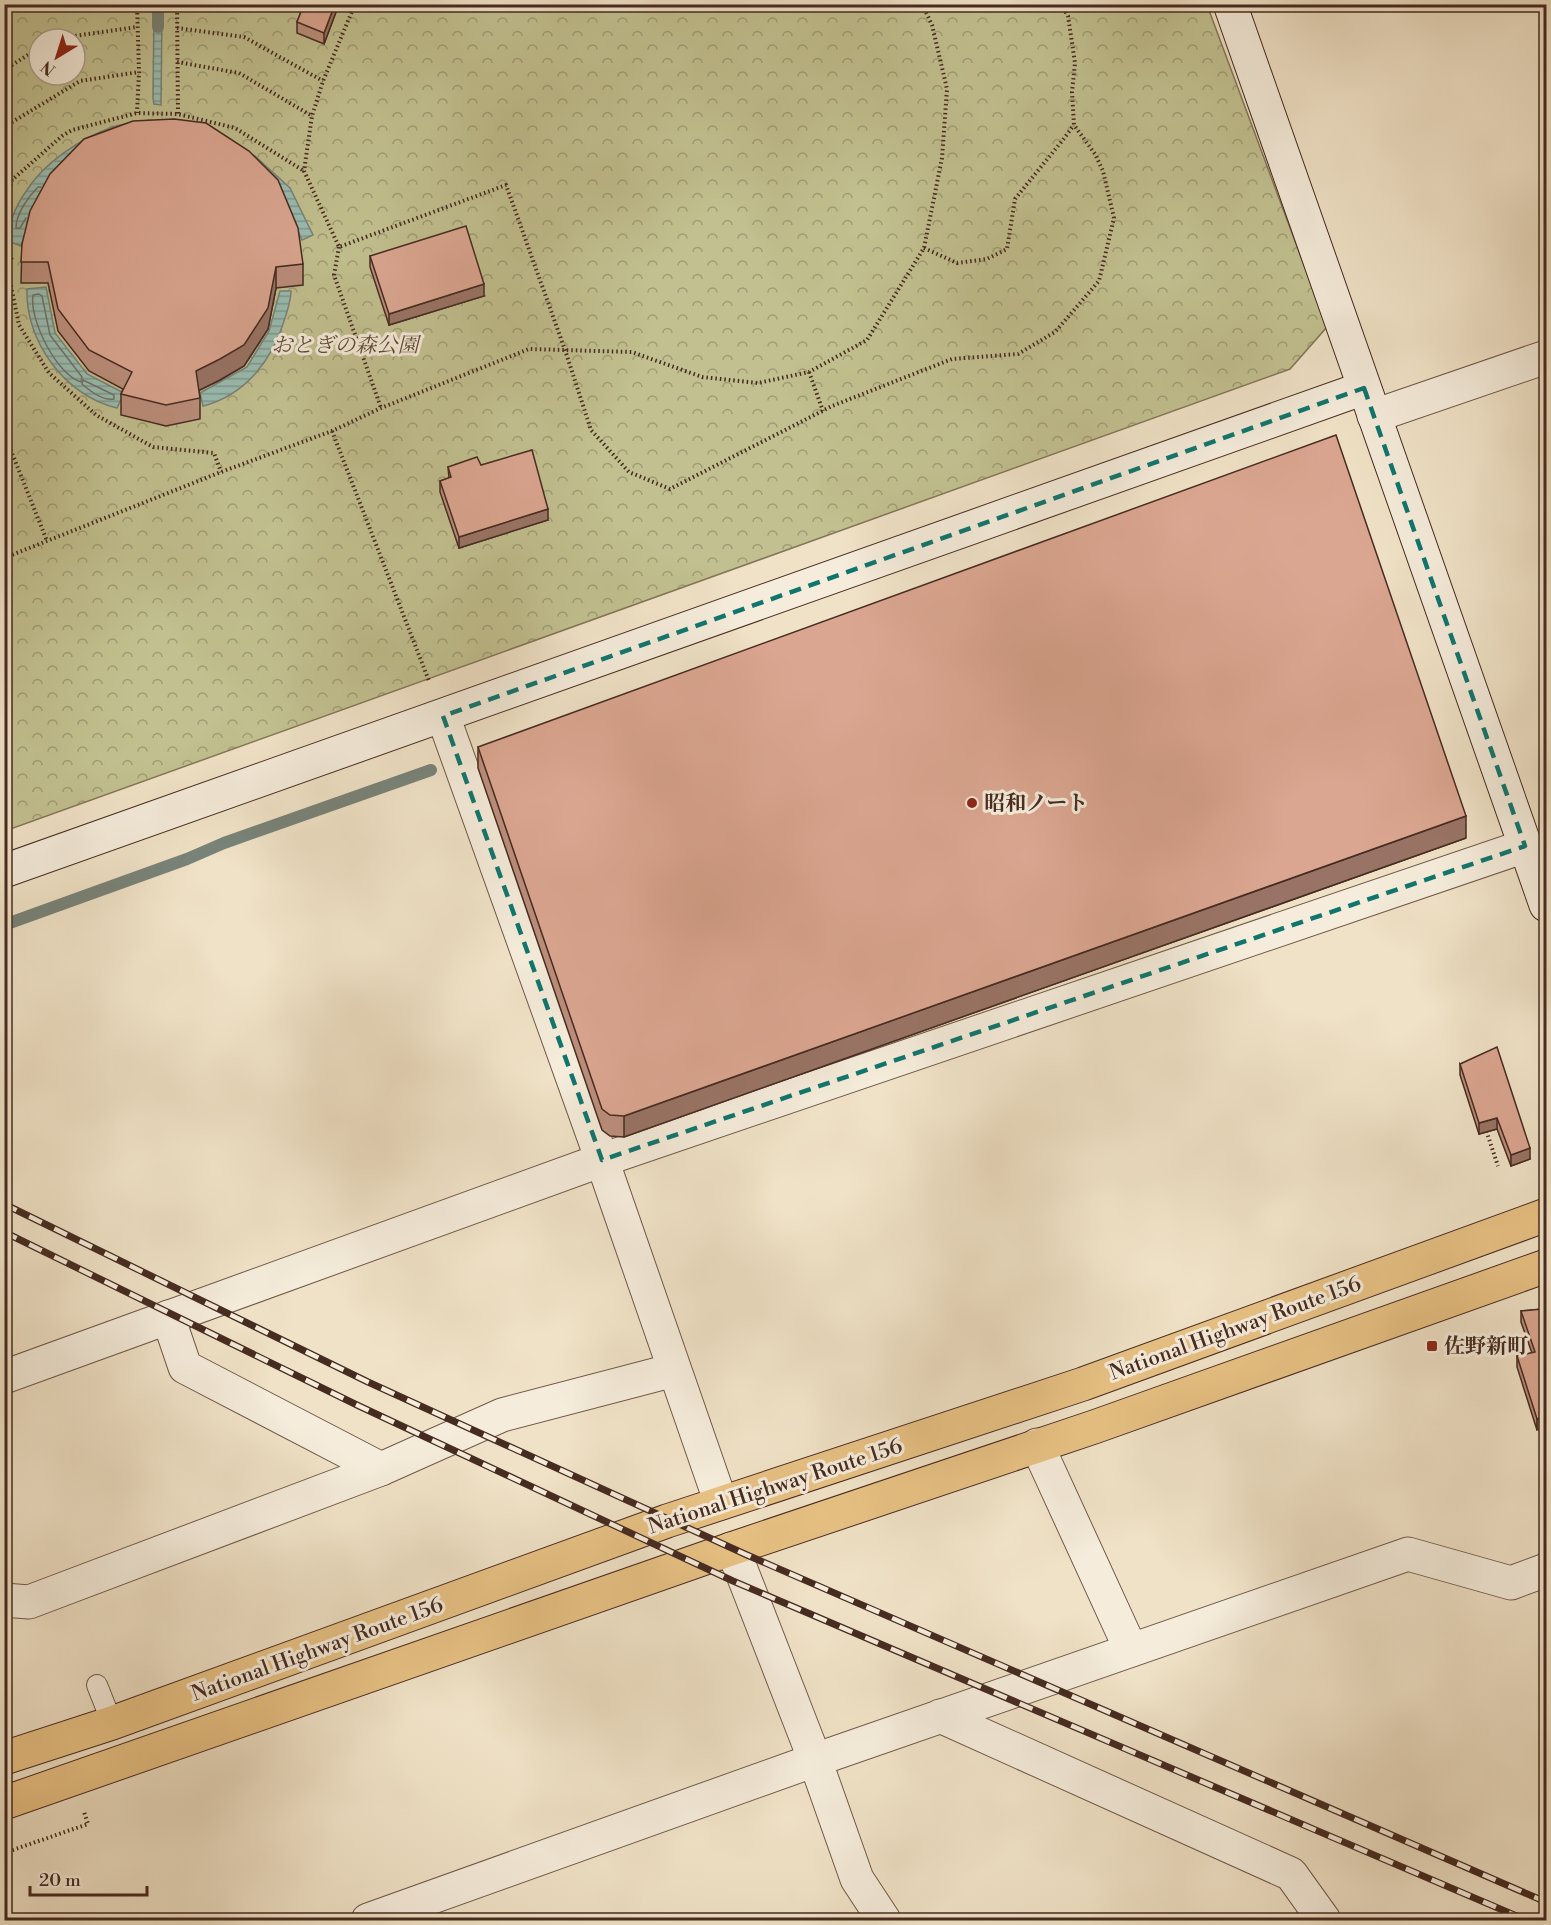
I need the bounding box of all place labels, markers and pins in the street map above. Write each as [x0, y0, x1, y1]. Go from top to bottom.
place label: 昭和ノート [984, 791, 1088, 817]
marker: 昭和ノート [965, 796, 979, 810]
place label: 佐野新町 [1444, 1334, 1528, 1360]
marker: 佐野新町 [1425, 1339, 1439, 1353]

